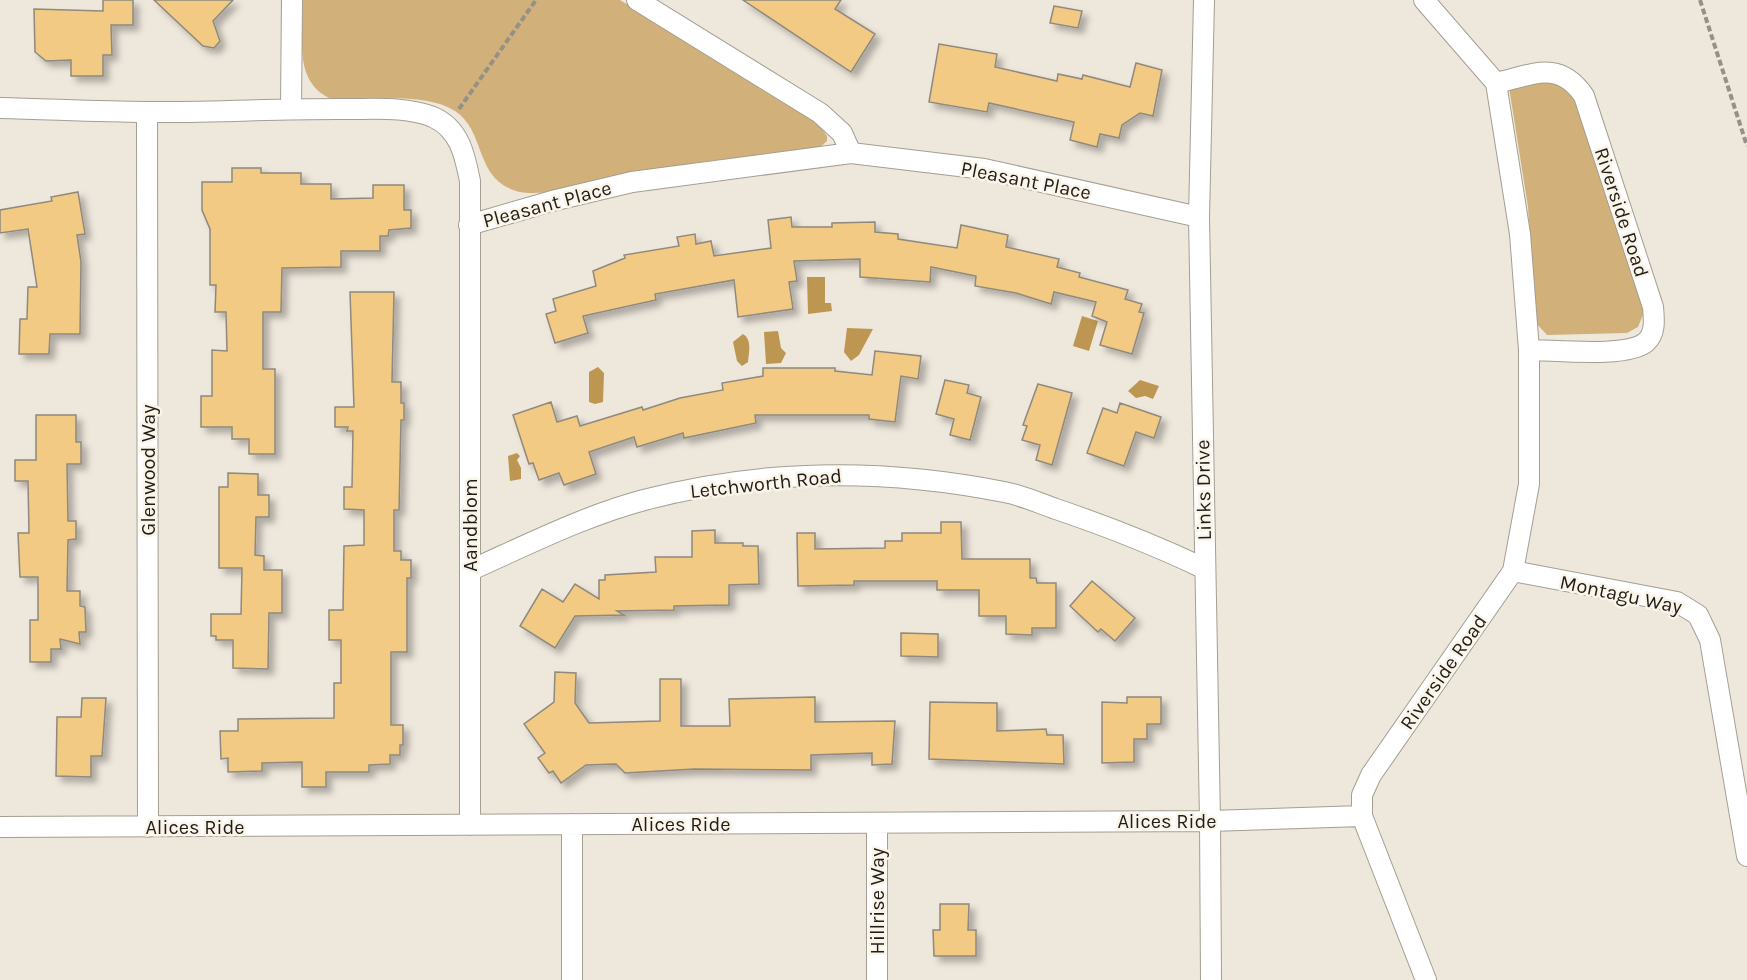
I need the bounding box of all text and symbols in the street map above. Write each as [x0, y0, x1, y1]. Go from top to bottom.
street label: Riverside Road [1590, 144, 1653, 280]
street label: Pleasant Place [959, 157, 1093, 204]
street label: Pleasant Place [480, 176, 614, 233]
street label: Glenwood Way [137, 404, 160, 536]
street label: Links Drive [1191, 439, 1216, 540]
street label: Letchworth Road [689, 464, 843, 503]
street label: Aandblom [459, 478, 482, 572]
street label: Montagu Way [1558, 570, 1684, 619]
street label: Riverside Road [1395, 610, 1492, 734]
street label: Alices Ride [1117, 810, 1217, 833]
street label: Alices Ride [631, 813, 731, 836]
street label: Alices Ride [145, 816, 245, 839]
street label: Hillrise Way [866, 848, 889, 954]

